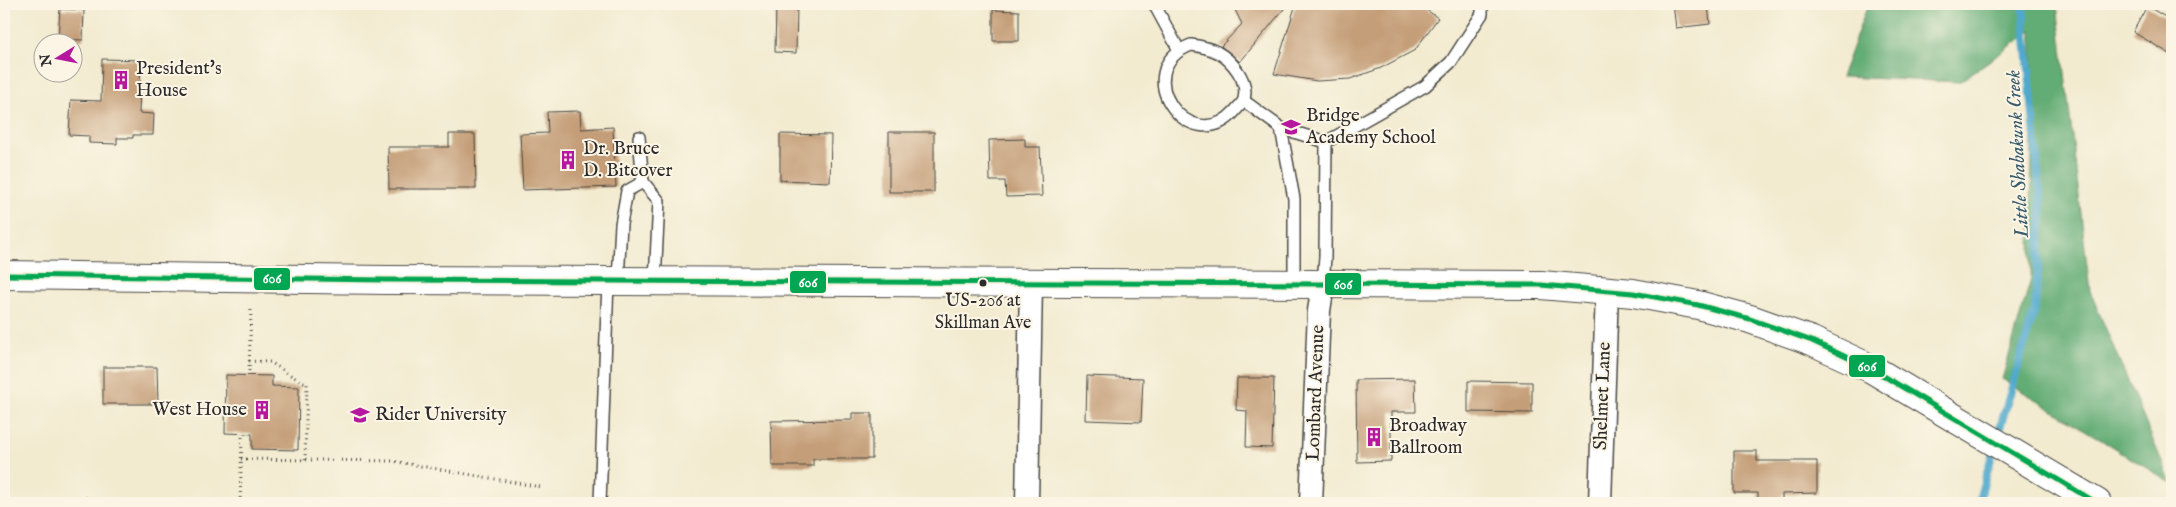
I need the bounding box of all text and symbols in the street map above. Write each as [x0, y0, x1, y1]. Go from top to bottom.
north arrow [32, 32, 82, 82]
text: N [36, 53, 56, 69]
place label: President's House [136, 57, 222, 103]
building icon: President's House [110, 69, 132, 91]
water label: Little Shabakunk Creek [2001, 69, 2035, 240]
place label: Bridge Academy School [1305, 104, 1436, 150]
school or university icon: Bridge Academy School [1280, 116, 1302, 138]
place label: Dr. Bruce D. Bitcover [583, 137, 673, 183]
building icon: Dr. Bruce D. Bitcover [557, 149, 579, 171]
line badge: 606 [253, 267, 291, 291]
text: 606 [263, 270, 282, 288]
line badge: 606 [789, 270, 827, 294]
line badge: 606 [1324, 272, 1362, 296]
text: 606 [799, 274, 818, 292]
text: 606 [1334, 276, 1353, 294]
marker: US-206 at Skillman Ave [978, 278, 988, 288]
place label: US-206 at Skillman Ave [935, 290, 1031, 335]
street label: Lombard Avenue [1302, 324, 1330, 461]
street label: Shelmet Lane [1589, 341, 1617, 451]
line badge: 606 [1848, 354, 1886, 378]
text: 606 [1858, 358, 1877, 376]
place label: West House [152, 398, 247, 422]
building icon: West House [251, 399, 273, 421]
place label: Rider University [375, 403, 507, 427]
school or university icon: Rider University [349, 404, 371, 426]
place label: Broadway Ballroom [1389, 414, 1467, 460]
building icon: Broadway Ballroom [1363, 426, 1385, 448]

